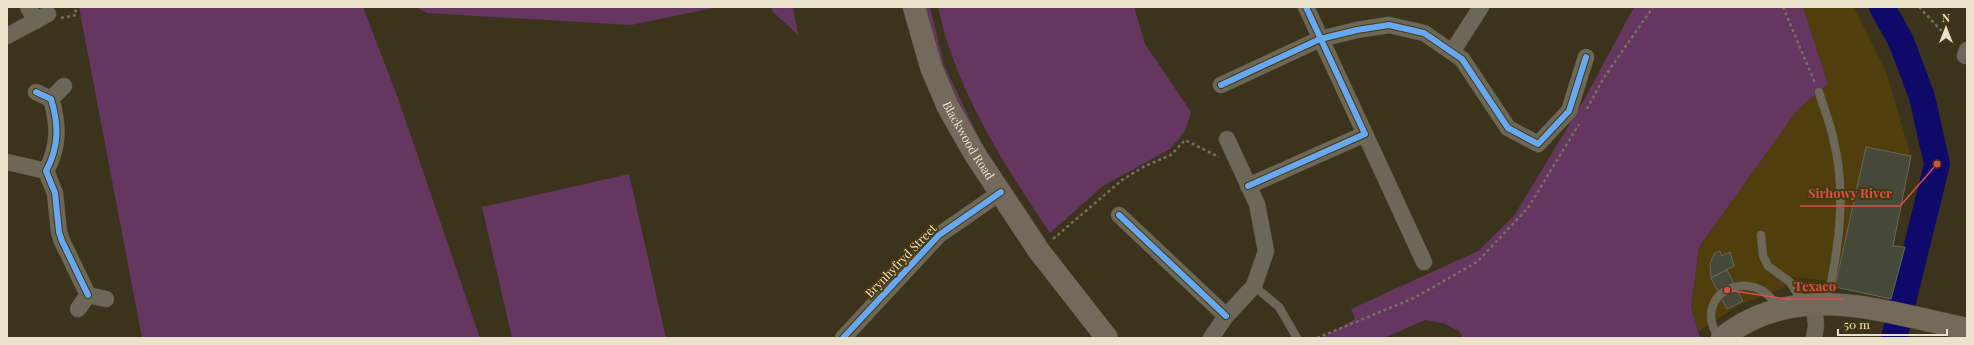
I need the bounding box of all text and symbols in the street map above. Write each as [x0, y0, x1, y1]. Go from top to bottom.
north arrow [1926, 8, 1966, 48]
text: N [1942, 10, 1950, 25]
street label: Blackwood Road [940, 99, 999, 183]
callout: Sirhowy River [1800, 181, 1900, 206]
text: Sirhowy River [1808, 184, 1892, 201]
street label: Brynhyfryd Street [861, 220, 940, 301]
callout: Texaco [1786, 274, 1844, 299]
text: Texaco [1794, 277, 1836, 294]
scale bar [1838, 311, 1947, 337]
text: 50 m [1844, 316, 1870, 332]

